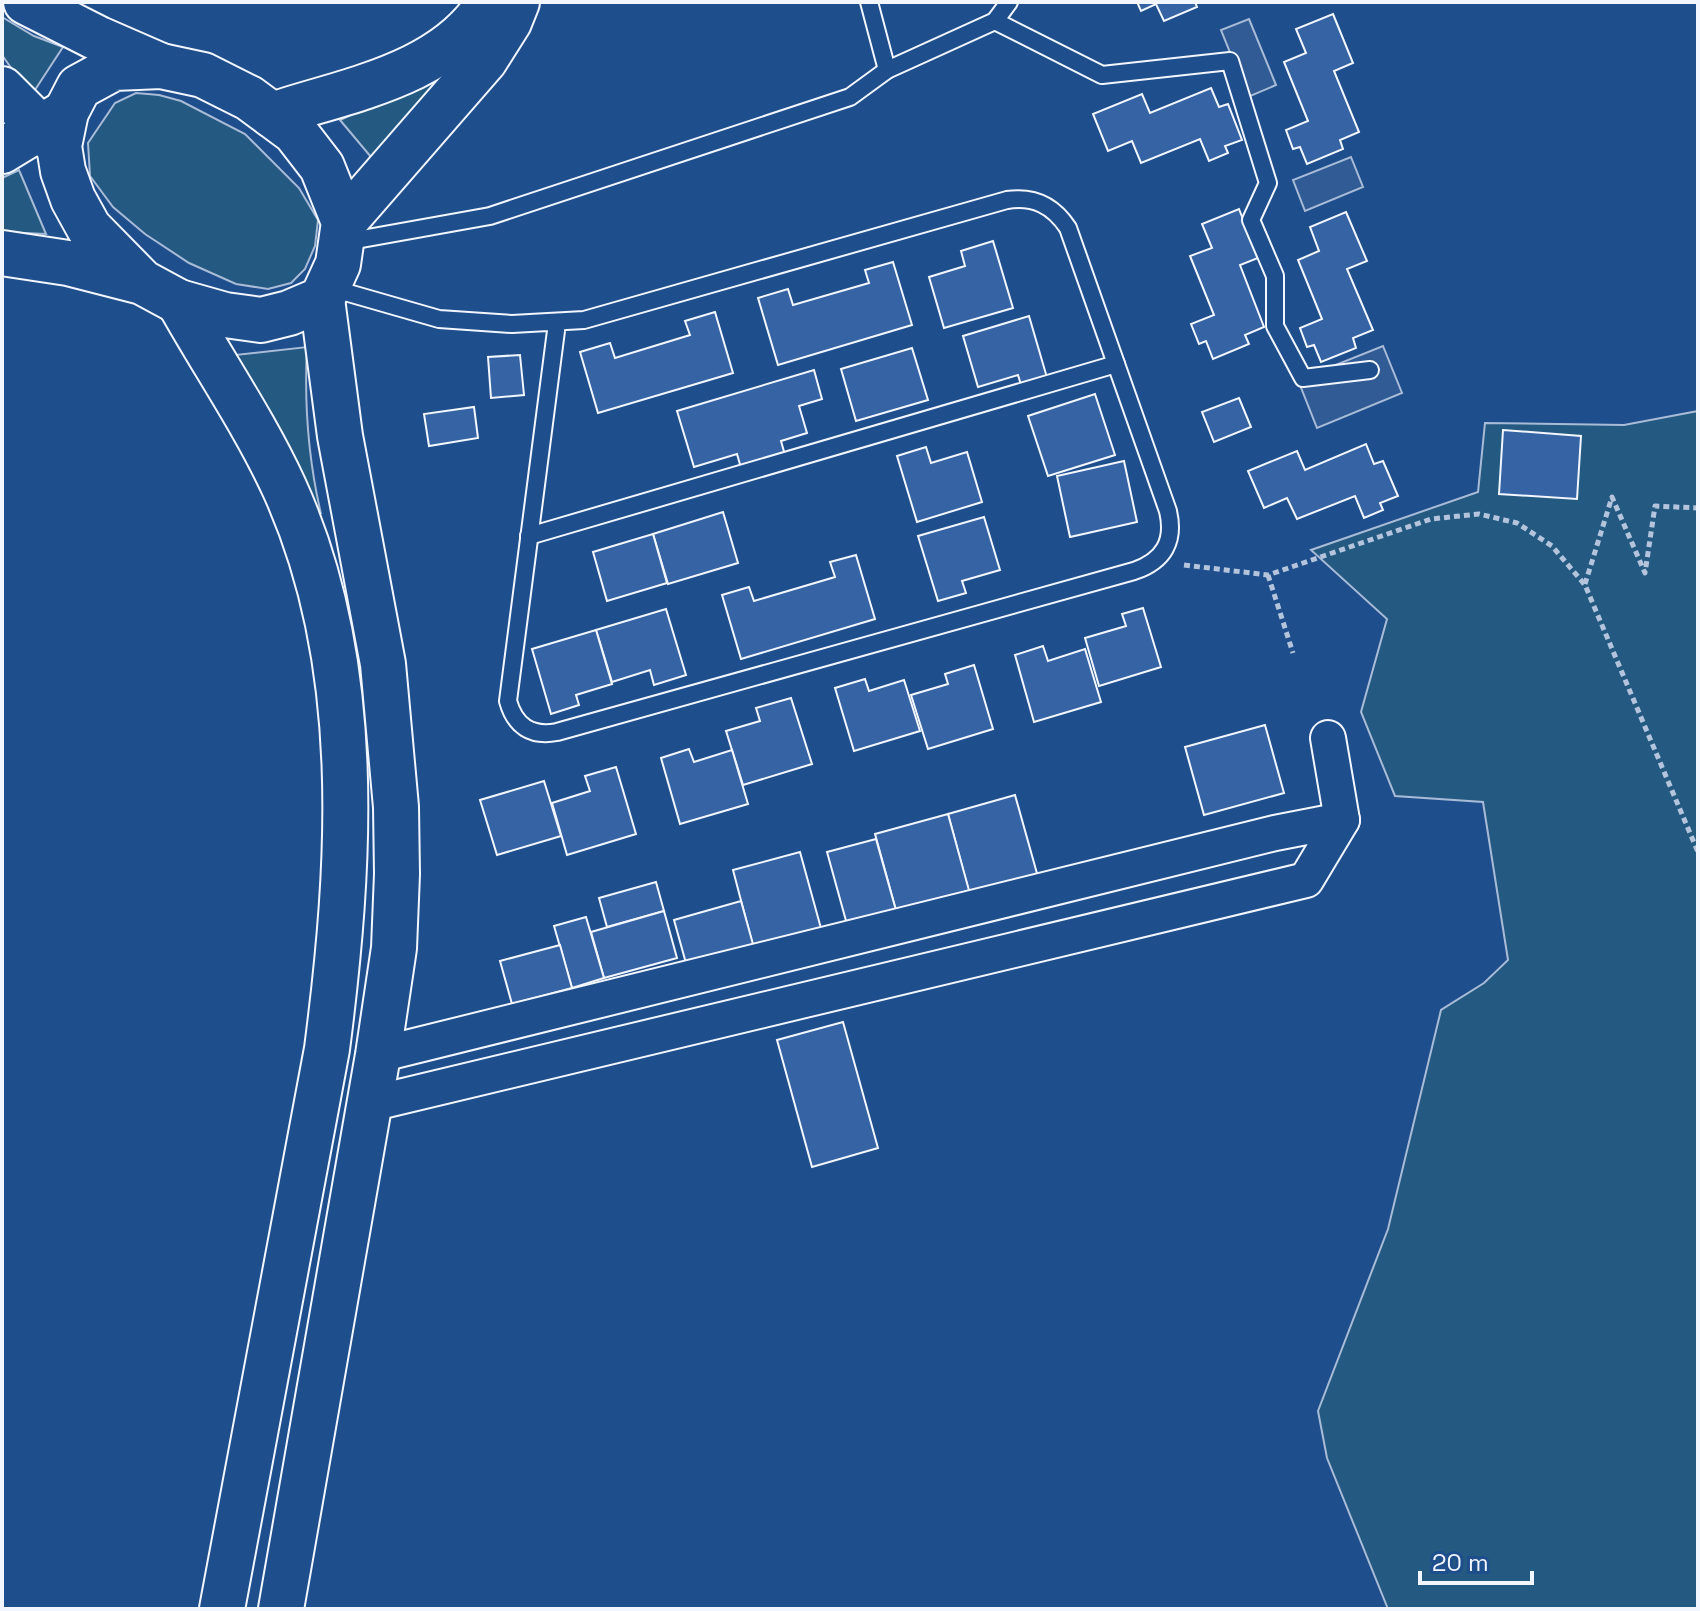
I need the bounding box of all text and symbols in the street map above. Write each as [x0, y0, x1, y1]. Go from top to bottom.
scale bar [1420, 1535, 1532, 1585]
text: 20 m [1432, 1547, 1489, 1578]

